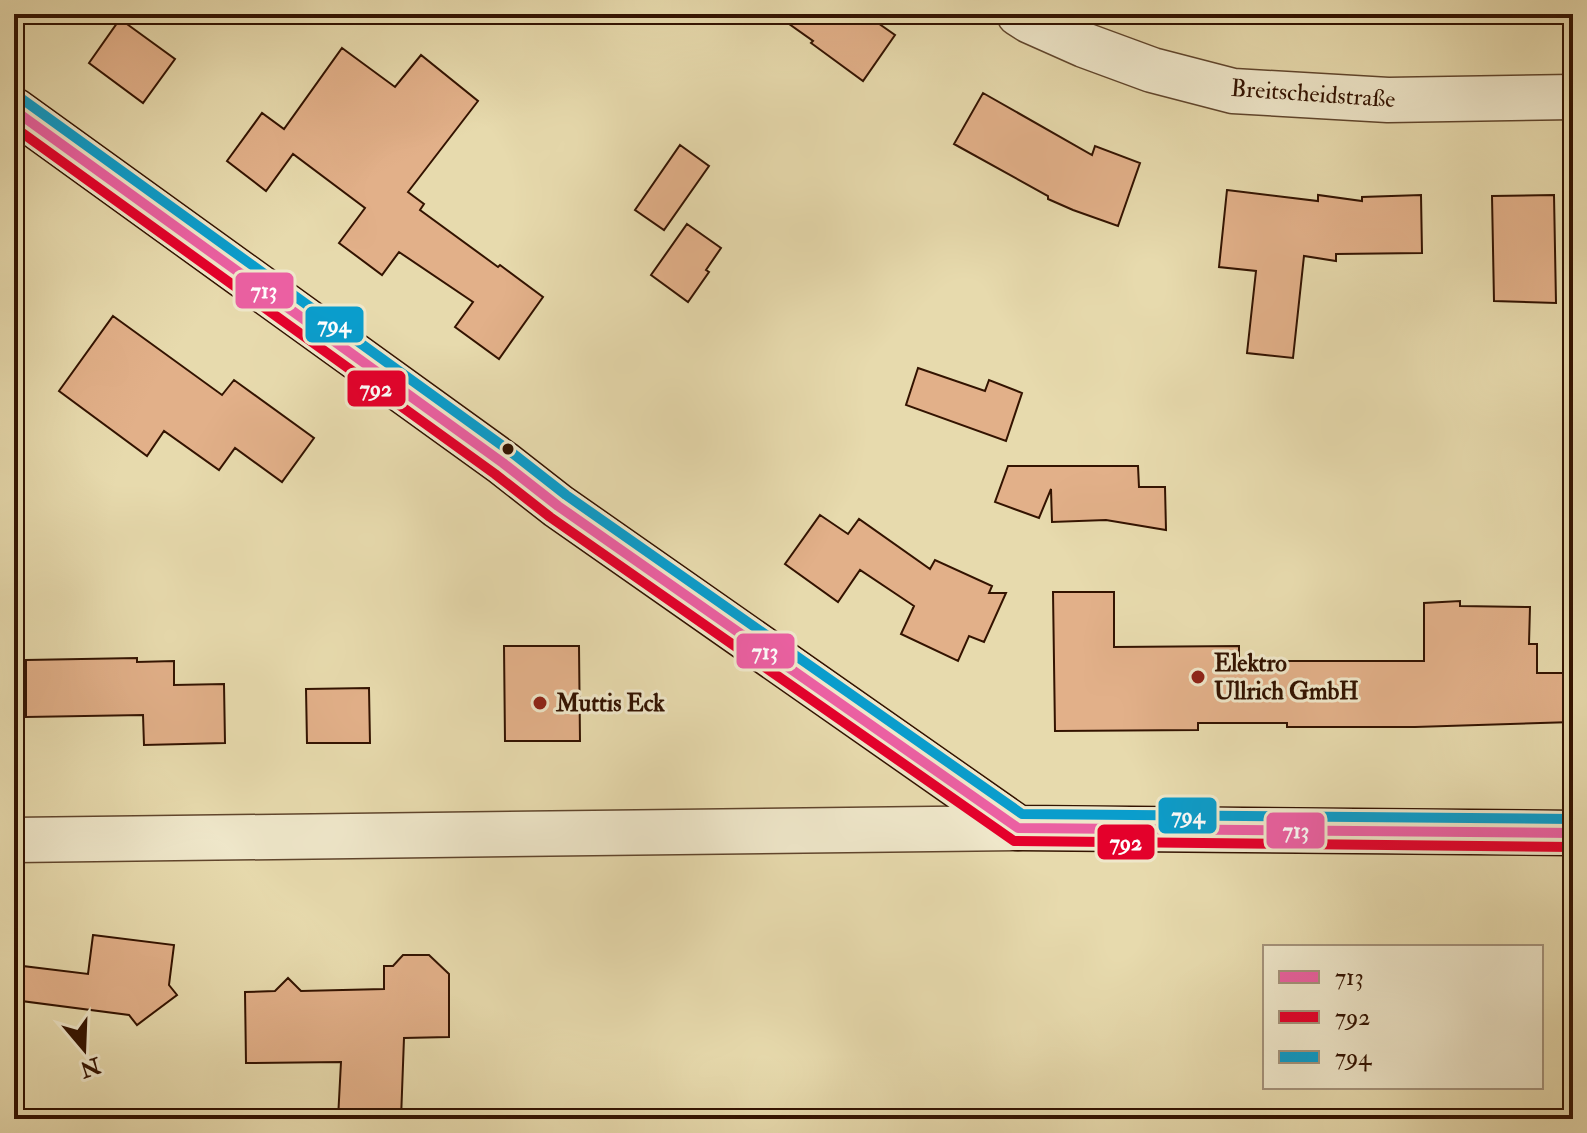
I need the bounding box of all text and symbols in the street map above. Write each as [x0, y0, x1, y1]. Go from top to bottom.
street label: Breitscheidstraße [1230, 73, 1396, 115]
line badge: 713 [234, 271, 295, 310]
text: 713 [251, 277, 277, 305]
line badge: 794 [304, 305, 365, 344]
text: 794 [317, 311, 353, 339]
line badge: 792 [346, 369, 407, 408]
text: 792 [360, 375, 392, 403]
unlabelled marker [500, 441, 516, 457]
line badge: 713 [735, 632, 796, 670]
text: 713 [752, 638, 778, 666]
place label: Elektro Ullrich GmbH [1214, 648, 1359, 707]
marker: Elektro Ullrich GmbH [1189, 668, 1207, 686]
place label: Muttis Eck [555, 688, 665, 719]
marker: Muttis Eck [531, 694, 549, 712]
line badge: 794 [1157, 796, 1218, 835]
text: 794 [1171, 802, 1207, 830]
line badge: 713 [1265, 811, 1326, 850]
text: 713 [1283, 817, 1309, 845]
line badge: 792 [1096, 823, 1156, 861]
text: 792 [1110, 829, 1142, 857]
legend [1263, 945, 1543, 1089]
text: 713 [1335, 962, 1364, 993]
text: 792 [1335, 1002, 1370, 1033]
north arrow [44, 1009, 124, 1089]
text: 794 [1335, 1042, 1372, 1073]
text: N [76, 1050, 105, 1084]

